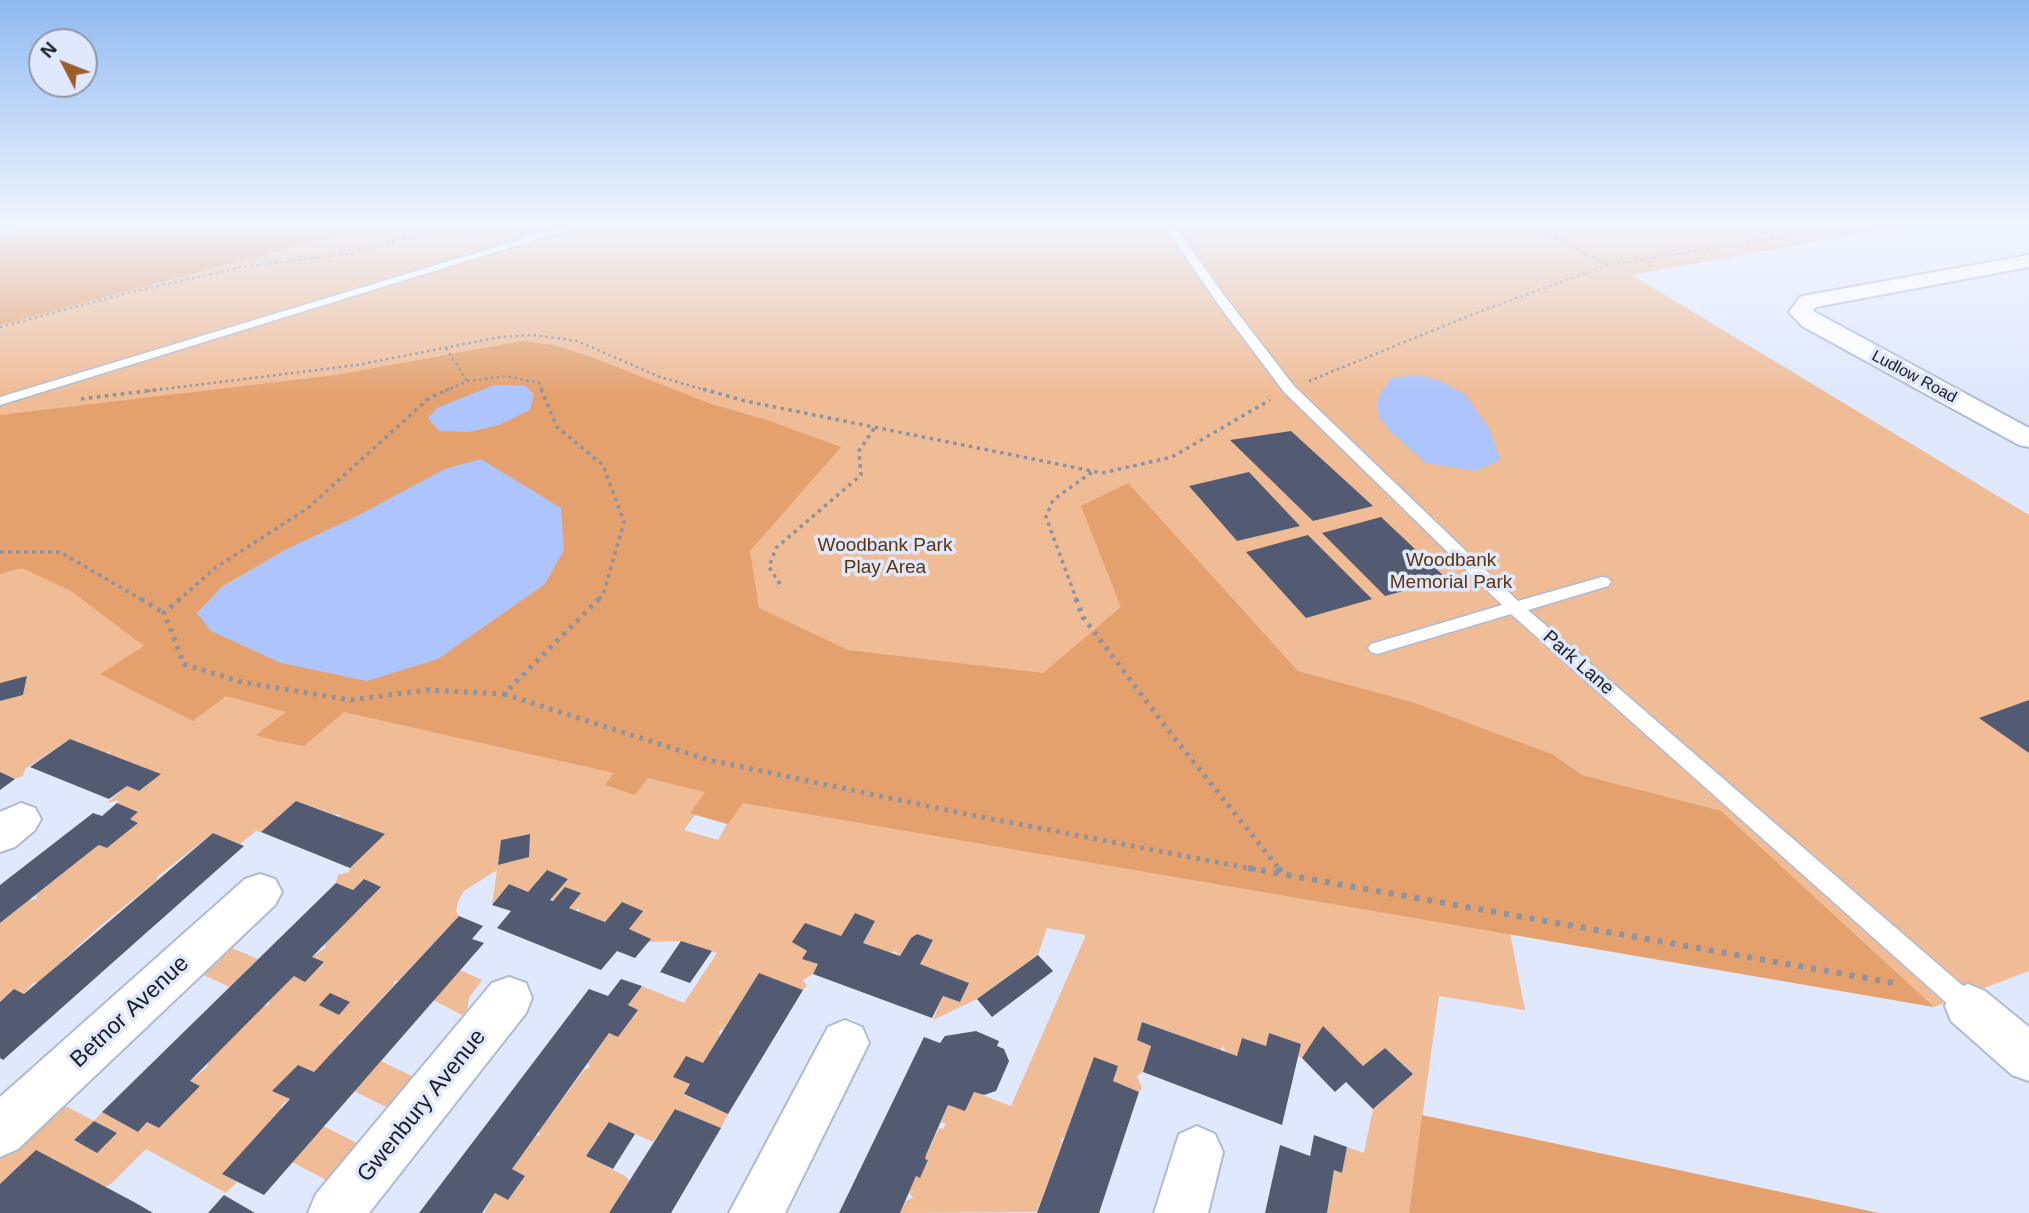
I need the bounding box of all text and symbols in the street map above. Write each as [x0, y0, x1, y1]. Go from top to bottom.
north arrow [28, 28, 98, 98]
text: N [36, 38, 61, 62]
street label: Ludlow Road [1868, 347, 1960, 407]
park label: Woodbank Park Play Area [818, 535, 952, 579]
park label: Woodbank Memorial Park [1390, 550, 1512, 594]
street label: Park Lane [1538, 626, 1618, 700]
street label: Betnor Avenue [65, 950, 195, 1074]
street label: Gwenbury Avenue [352, 1024, 492, 1188]

